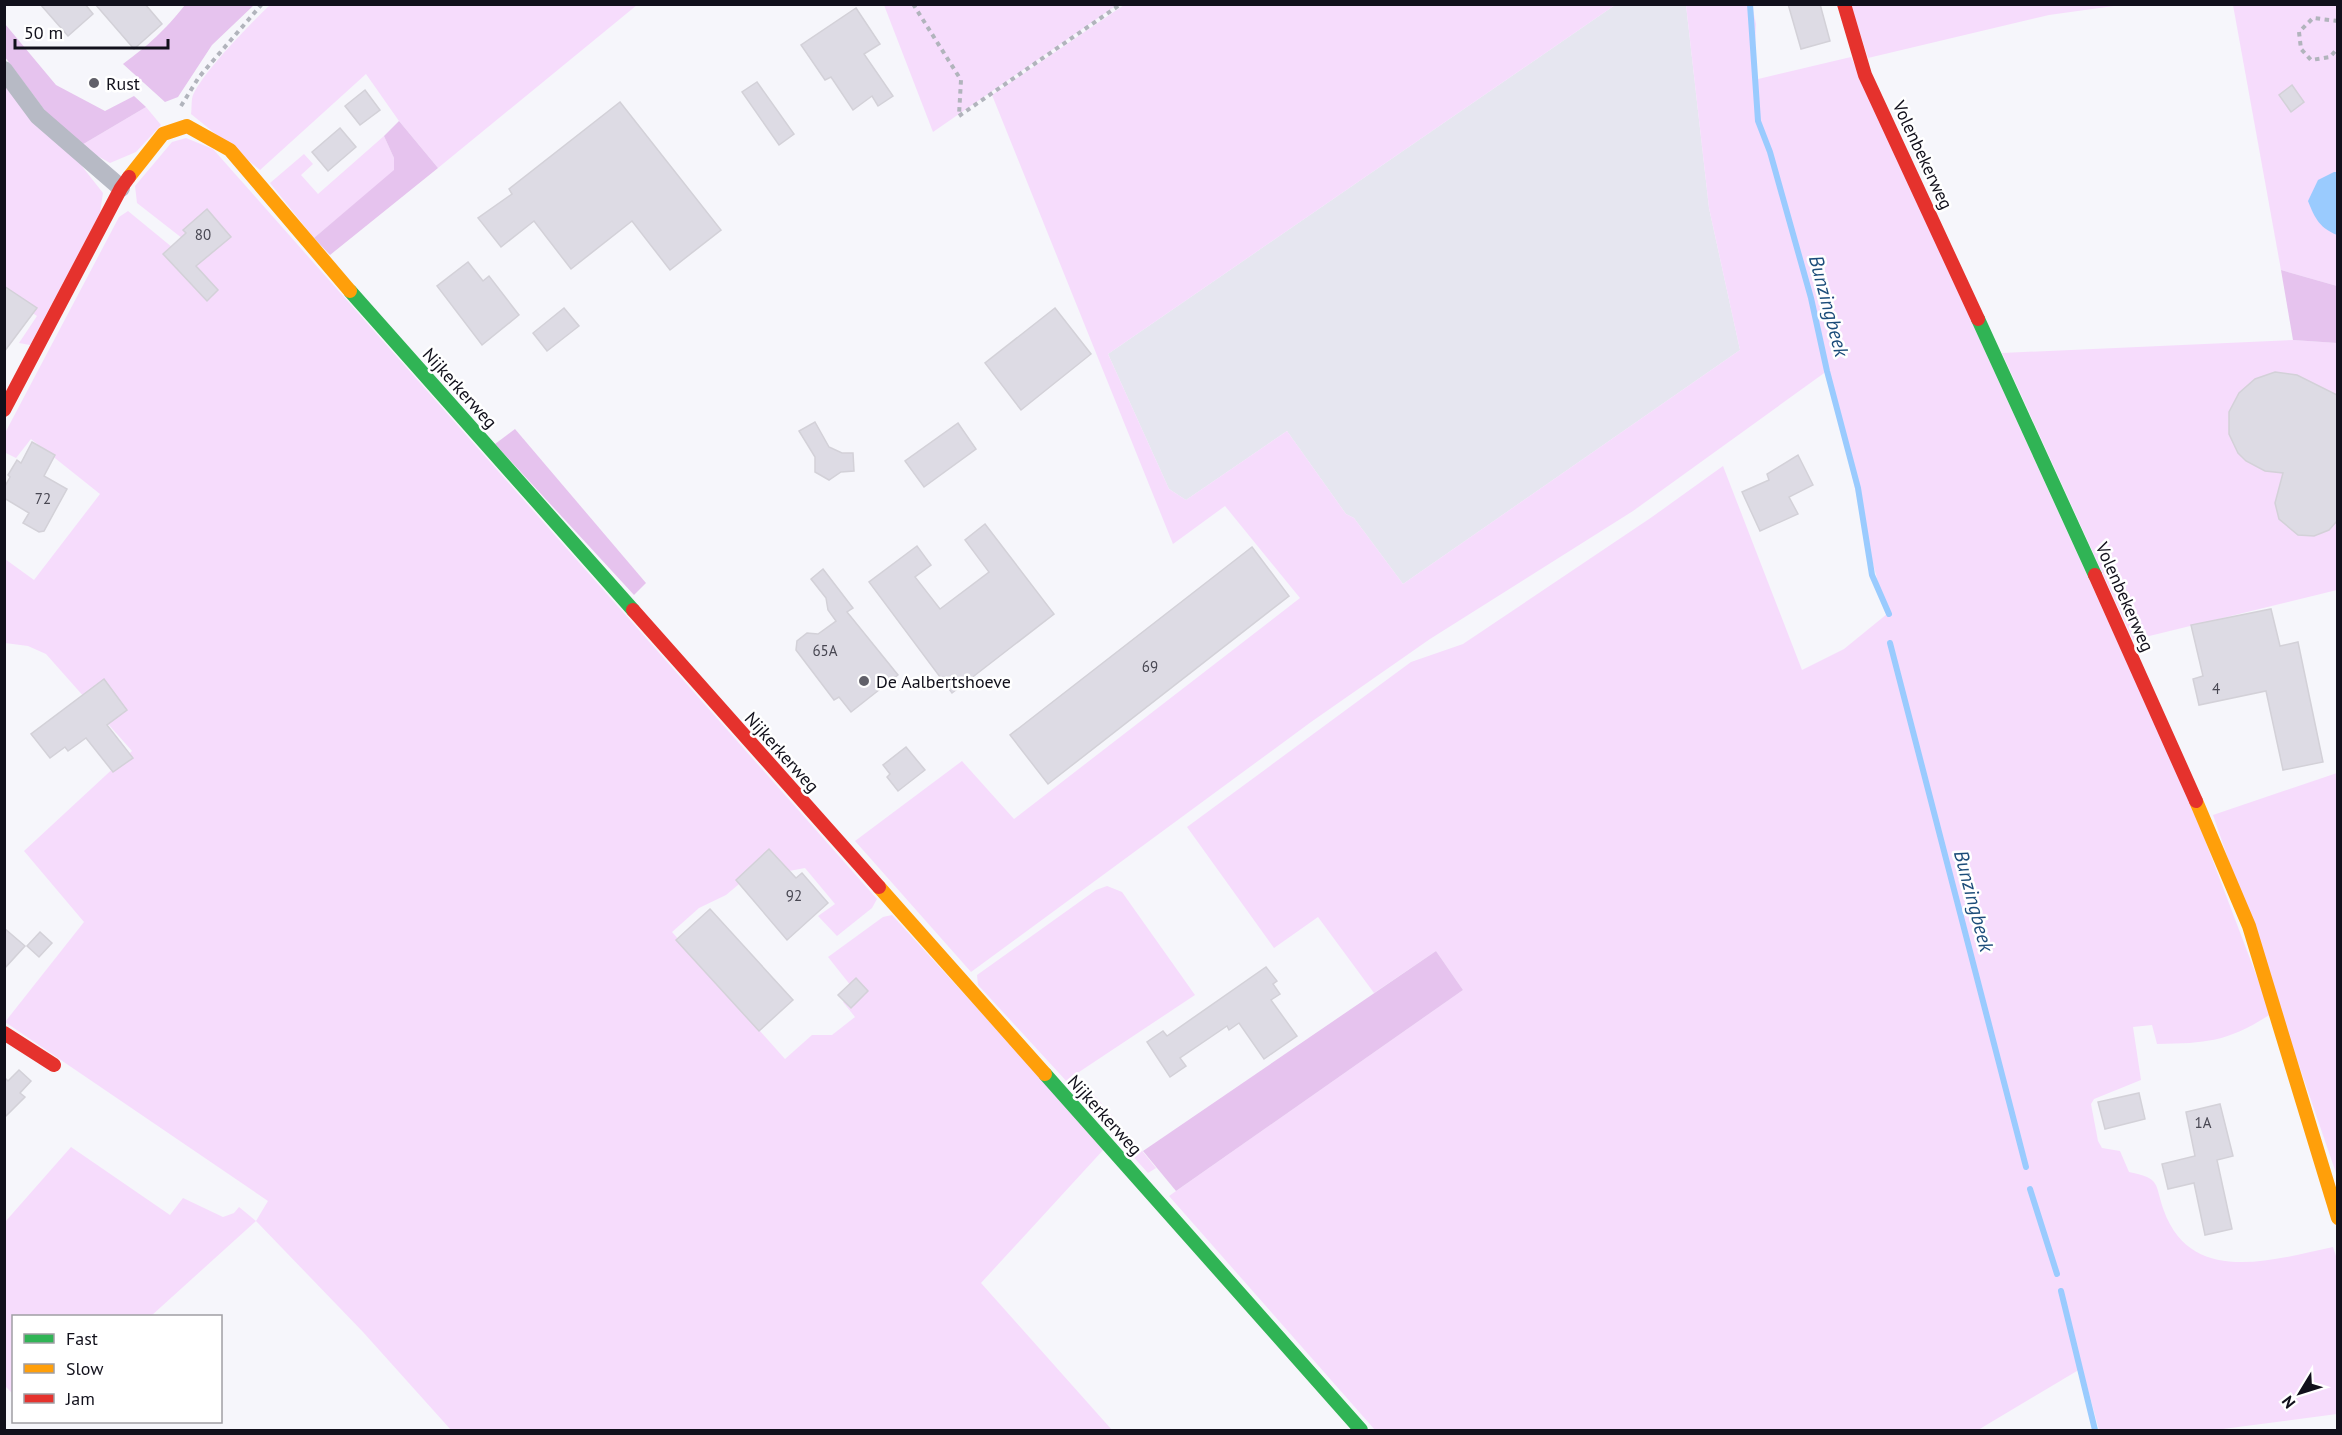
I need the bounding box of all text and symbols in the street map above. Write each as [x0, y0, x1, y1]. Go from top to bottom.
scale bar [15, 12, 168, 50]
text: 50 m [24, 21, 63, 44]
place label: Rust [106, 72, 140, 95]
marker: Rust [87, 76, 101, 90]
street label: Volenbekerweg [1887, 96, 1958, 213]
house number: 80 [195, 225, 211, 244]
water label: Bunzingbeek [1803, 252, 1855, 361]
street label: Nijkerkerweg [418, 343, 502, 433]
house number: 72 [35, 489, 51, 508]
street label: Volenbekerweg [2090, 538, 2159, 655]
house number: 65A [812, 641, 838, 660]
house number: 69 [1142, 657, 1158, 676]
place label: De Aalbertshoeve [876, 670, 1011, 693]
marker: De Aalbertshoeve [857, 674, 871, 688]
house number: 4 [2212, 679, 2220, 698]
street label: Nijkerkerweg [740, 707, 824, 797]
water label: Bunzingbeek [1948, 847, 2000, 956]
house number: 92 [786, 886, 802, 905]
street label: Nijkerkerweg [1063, 1070, 1147, 1160]
house number: 1A [2195, 1113, 2212, 1132]
legend [12, 1315, 222, 1423]
text: Fast [66, 1327, 98, 1350]
text: Slow [66, 1357, 104, 1380]
north arrow [2270, 1363, 2330, 1423]
text: Jam [65, 1387, 95, 1410]
text: N [2277, 1392, 2299, 1413]

